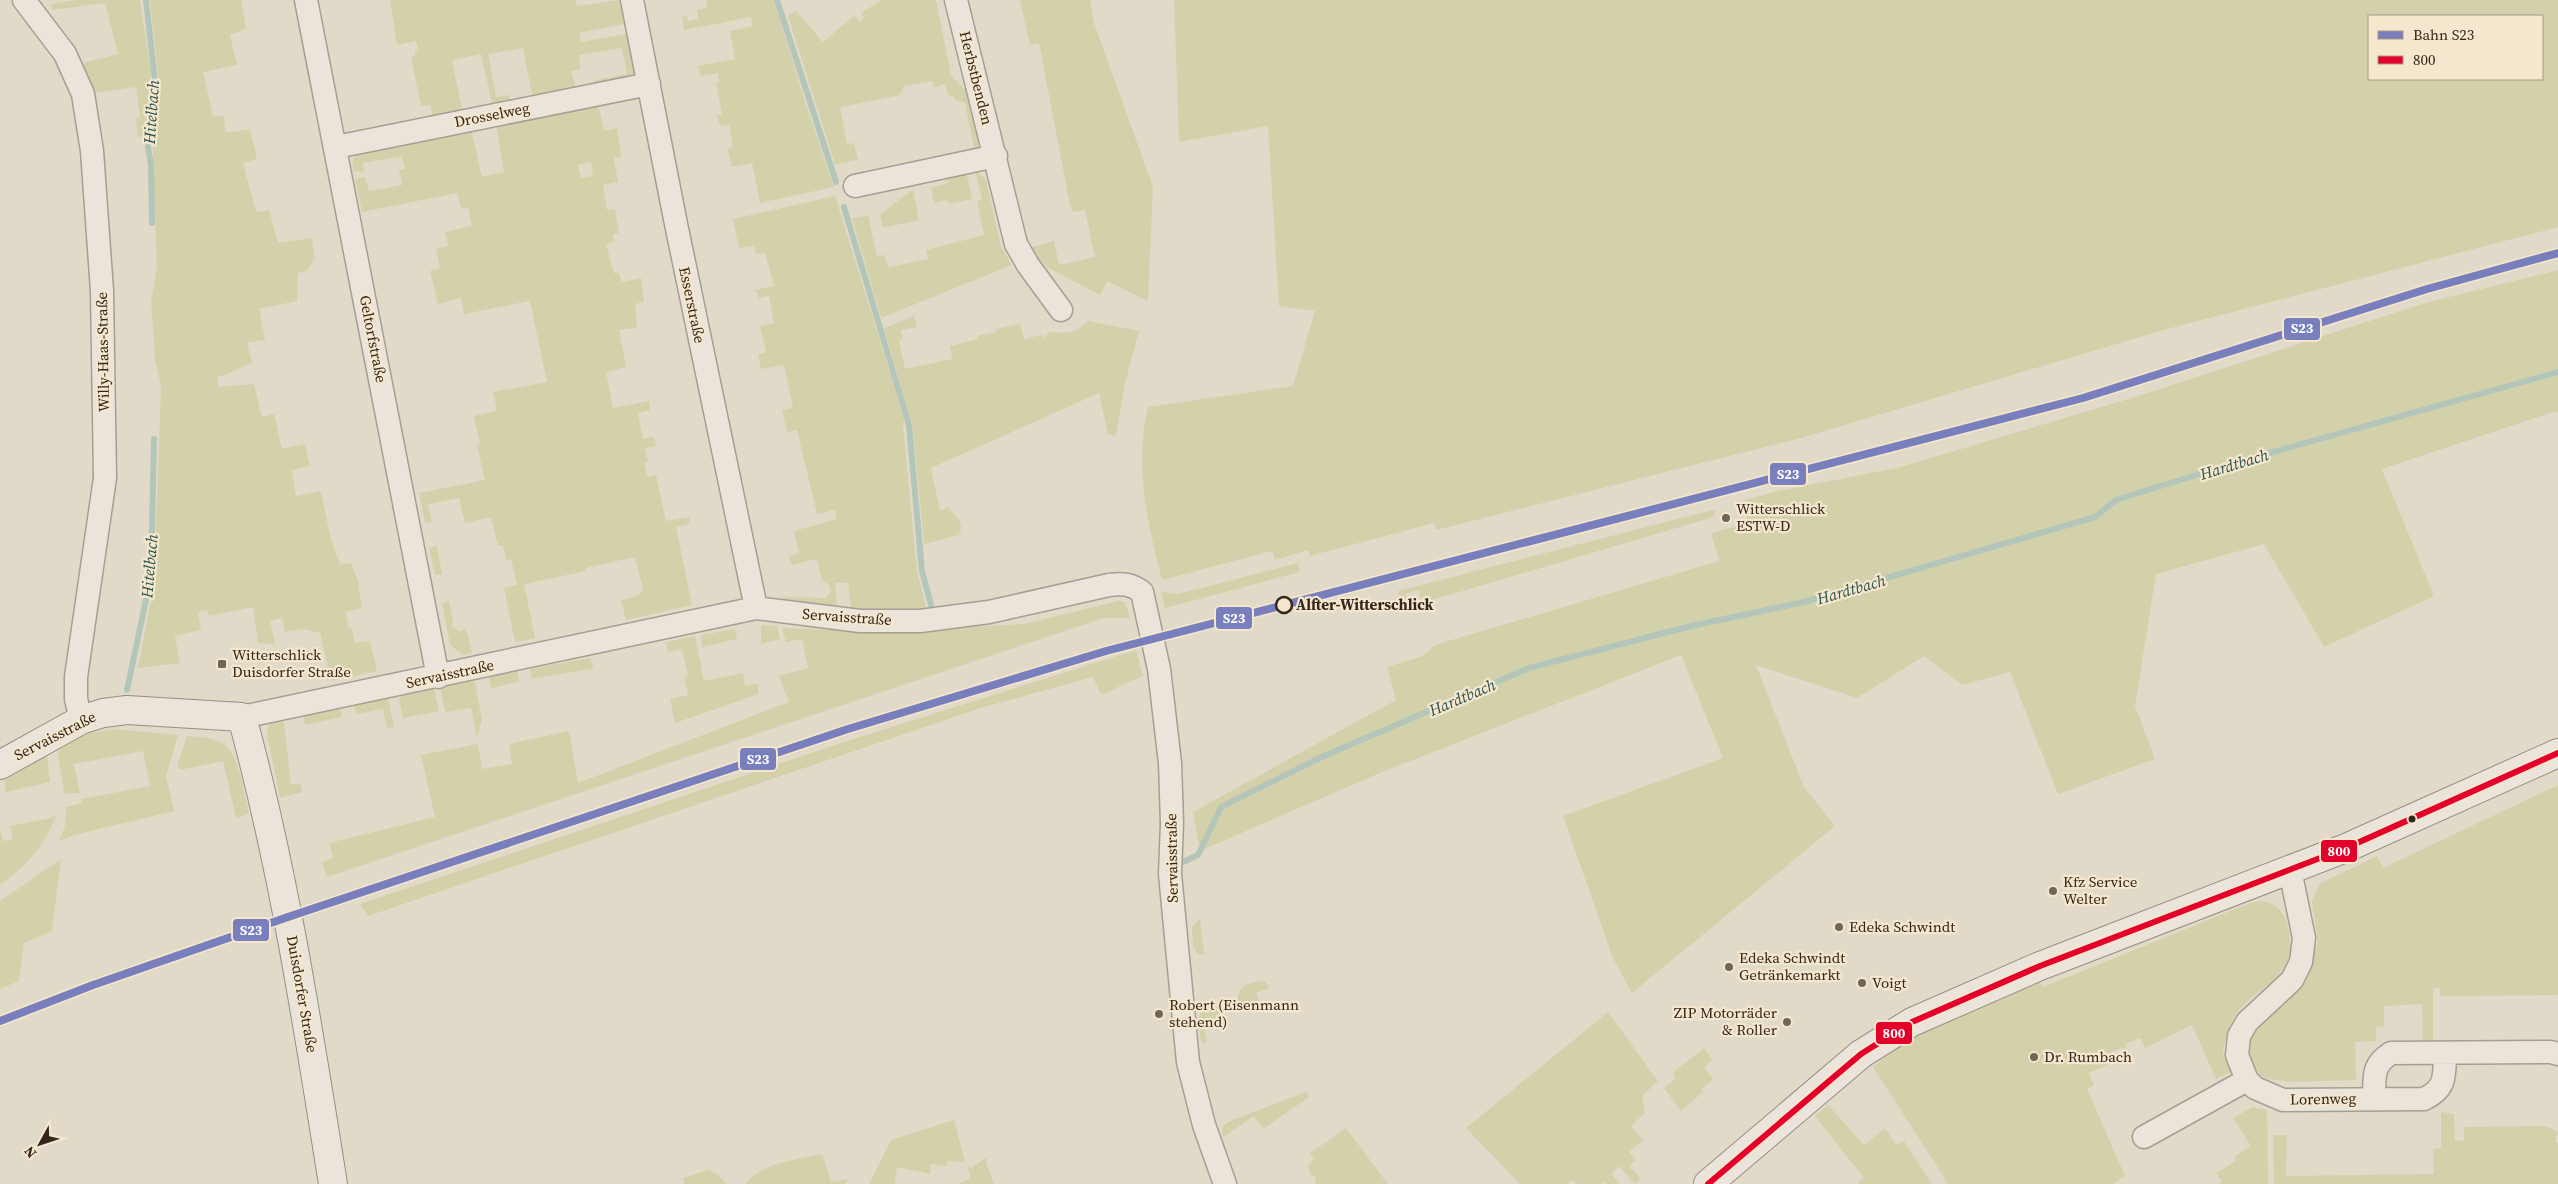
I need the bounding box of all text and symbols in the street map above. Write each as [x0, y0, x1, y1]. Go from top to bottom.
legend [2368, 15, 2543, 80]
text: Bahn S23 [2413, 24, 2474, 45]
street label: Herbstbenden [955, 29, 998, 127]
text: 800 [2413, 49, 2436, 70]
water label: Hitelbach [138, 79, 164, 146]
street label: Drosselweg [452, 97, 532, 132]
street label: Esserstraße [674, 265, 711, 345]
street label: Willy-Haas-Straße [91, 291, 114, 412]
street label: Geltorfstraße [355, 293, 392, 385]
line badge: S23 [2283, 317, 2321, 341]
text: S23 [2291, 318, 2314, 338]
water label: Hardtbach [2196, 443, 2271, 485]
line badge: S23 [1769, 462, 1807, 486]
text: S23 [1777, 464, 1800, 484]
place label: Witterschlick ESTW-D [1736, 498, 1826, 536]
marker: Witterschlick ESTW-D [1720, 512, 1732, 524]
water label: Hitelbach [135, 533, 163, 600]
water label: Hardtbach [1813, 569, 1888, 610]
place label: Alfter-Witterschlick [1296, 594, 1434, 615]
marker: Alfter-Witterschlick [1275, 596, 1293, 614]
street label: Servaisstraße [802, 603, 893, 630]
line badge: S23 [1215, 606, 1253, 630]
text: S23 [1223, 608, 1246, 628]
place label: Witterschlick Duisdorfer Straße [232, 644, 351, 682]
street label: Servaisstraße [404, 654, 496, 693]
marker: Witterschlick Duisdorfer Straße [216, 658, 228, 670]
water label: Hardtbach [1424, 673, 1499, 721]
street label: Servaisstraße [10, 706, 100, 765]
line badge: S23 [739, 747, 777, 771]
text: S23 [747, 749, 770, 769]
street label: Servaisstraße [1160, 813, 1183, 903]
unlabelled marker [2407, 814, 2417, 824]
line badge: 800 [2320, 839, 2358, 863]
text: 800 [2328, 841, 2351, 861]
place label: Kfz Service Welter [2063, 871, 2138, 909]
marker: Kfz Service Welter [2047, 885, 2059, 897]
place label: Edeka Schwindt [1849, 916, 1955, 937]
line badge: S23 [232, 918, 270, 942]
text: S23 [240, 920, 263, 940]
marker: Edeka Schwindt [1833, 921, 1845, 933]
street label: Duisdorfer Straße [282, 934, 323, 1055]
place label: Edeka Schwindt Getränkemarkt [1739, 947, 1845, 985]
marker: Edeka Schwindt Getränkemarkt [1723, 961, 1735, 973]
place label: Voigt [1872, 972, 1907, 993]
marker: Voigt [1856, 977, 1868, 989]
place label: Robert (Eisenmann stehend) [1169, 994, 1299, 1032]
place label: ZIP Motorräder & Roller [1674, 1002, 1778, 1040]
marker: Robert (Eisenmann stehend) [1153, 1008, 1165, 1020]
marker: ZIP Motorräder & Roller [1781, 1016, 1793, 1028]
line badge: 800 [1875, 1021, 1913, 1045]
text: 800 [1883, 1023, 1906, 1043]
place label: Dr. Rumbach [2044, 1046, 2132, 1067]
marker: Dr. Rumbach [2028, 1051, 2040, 1063]
street label: Lorenweg [2290, 1087, 2357, 1110]
north arrow [15, 1119, 65, 1169]
text: N [19, 1142, 41, 1163]

